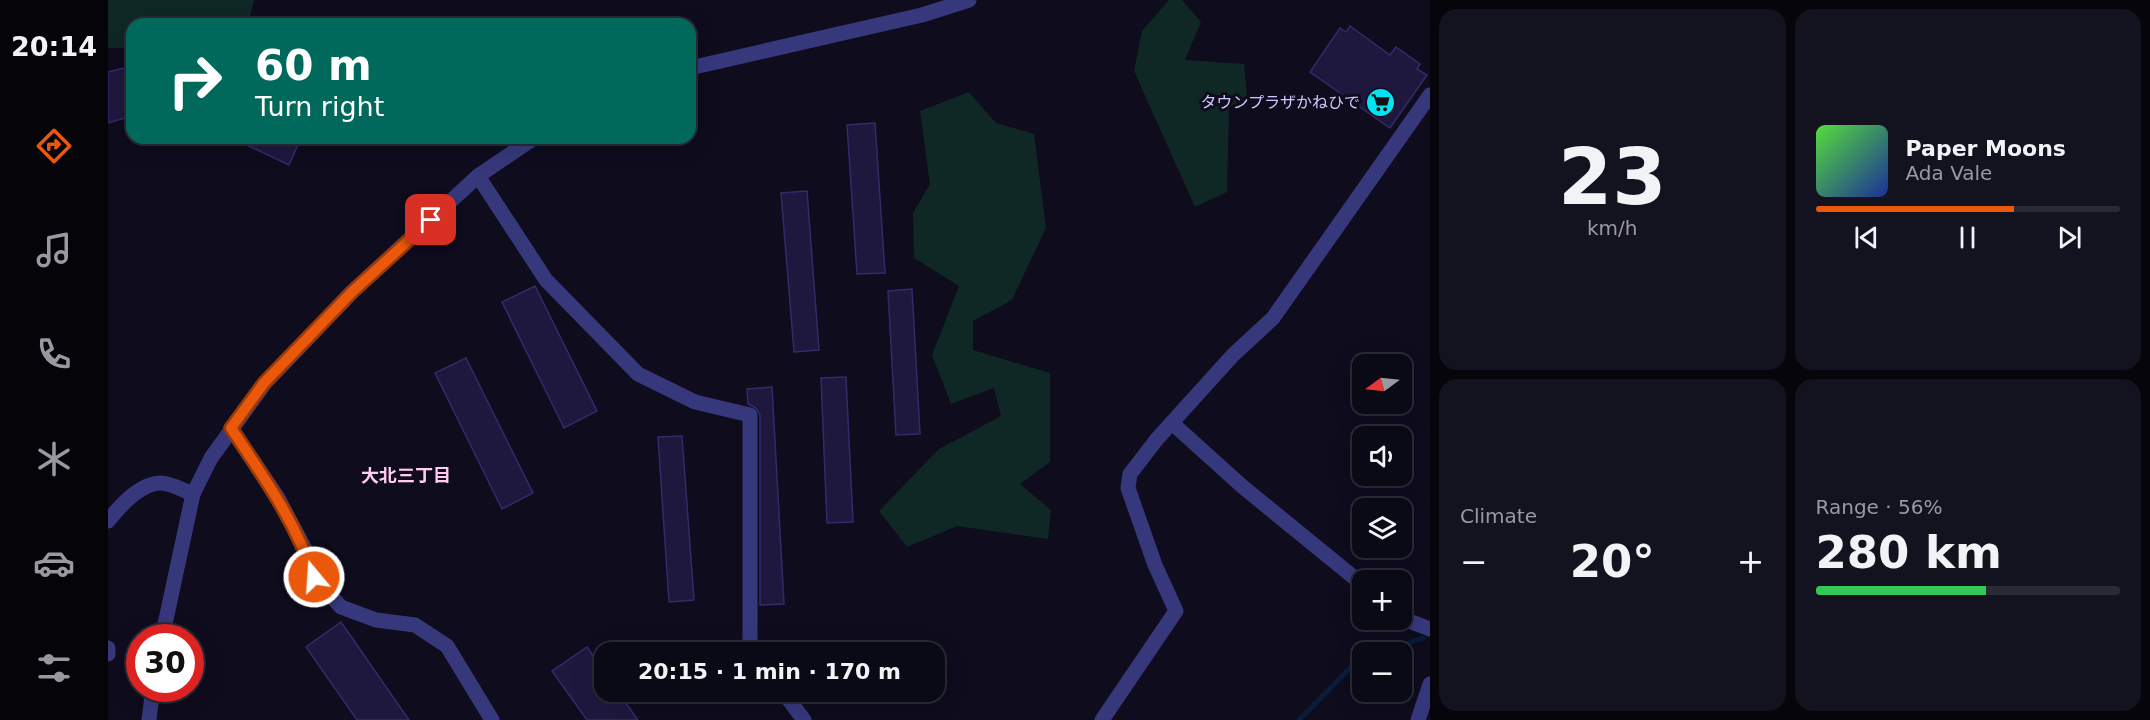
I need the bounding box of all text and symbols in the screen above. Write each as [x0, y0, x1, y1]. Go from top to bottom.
text: 20:14 [11, 31, 97, 62]
text: 60 m [255, 41, 372, 90]
icon: right [156, 42, 234, 120]
supermarket icon: タウンプラザかねひで [1365, 86, 1397, 118]
text: Turn right [255, 91, 384, 122]
place label: タウンプラザかねひで [1200, 93, 1360, 112]
icon: directions [33, 125, 75, 167]
text: 23 [1558, 132, 1667, 222]
text: Paper Moons [1906, 136, 2066, 161]
text: Ada Vale [1906, 161, 1992, 185]
pin [405, 194, 456, 245]
icon: arrive [414, 203, 447, 236]
text: km/h [1587, 216, 1637, 240]
icon: previous [1850, 221, 1883, 254]
icon: pause [1951, 221, 1984, 254]
icon: next [2053, 221, 2086, 254]
icon: music [33, 229, 75, 271]
icon: phone [33, 333, 75, 375]
north arrow [1352, 354, 1412, 414]
map controls [1352, 354, 1412, 702]
button: sound [1352, 426, 1412, 486]
icon: climate [33, 438, 75, 480]
district label: 大北三丁目 [361, 465, 451, 486]
text: Range · 56% [1816, 495, 1942, 519]
button: layers [1352, 498, 1412, 558]
text: Climate [1460, 504, 1537, 528]
text: 280 km [1816, 526, 2002, 579]
text: 20° [1570, 535, 1655, 588]
icon: car [33, 542, 75, 584]
text: − [1460, 542, 1488, 581]
text: + [1737, 542, 1765, 581]
position arrow [282, 545, 346, 609]
button: + [1352, 570, 1412, 630]
speed limit sign: 30 [126, 624, 204, 702]
button: − [1352, 642, 1412, 702]
icon: filters [33, 647, 75, 689]
text: 20:15 · 1 min · 170 m [638, 659, 901, 684]

